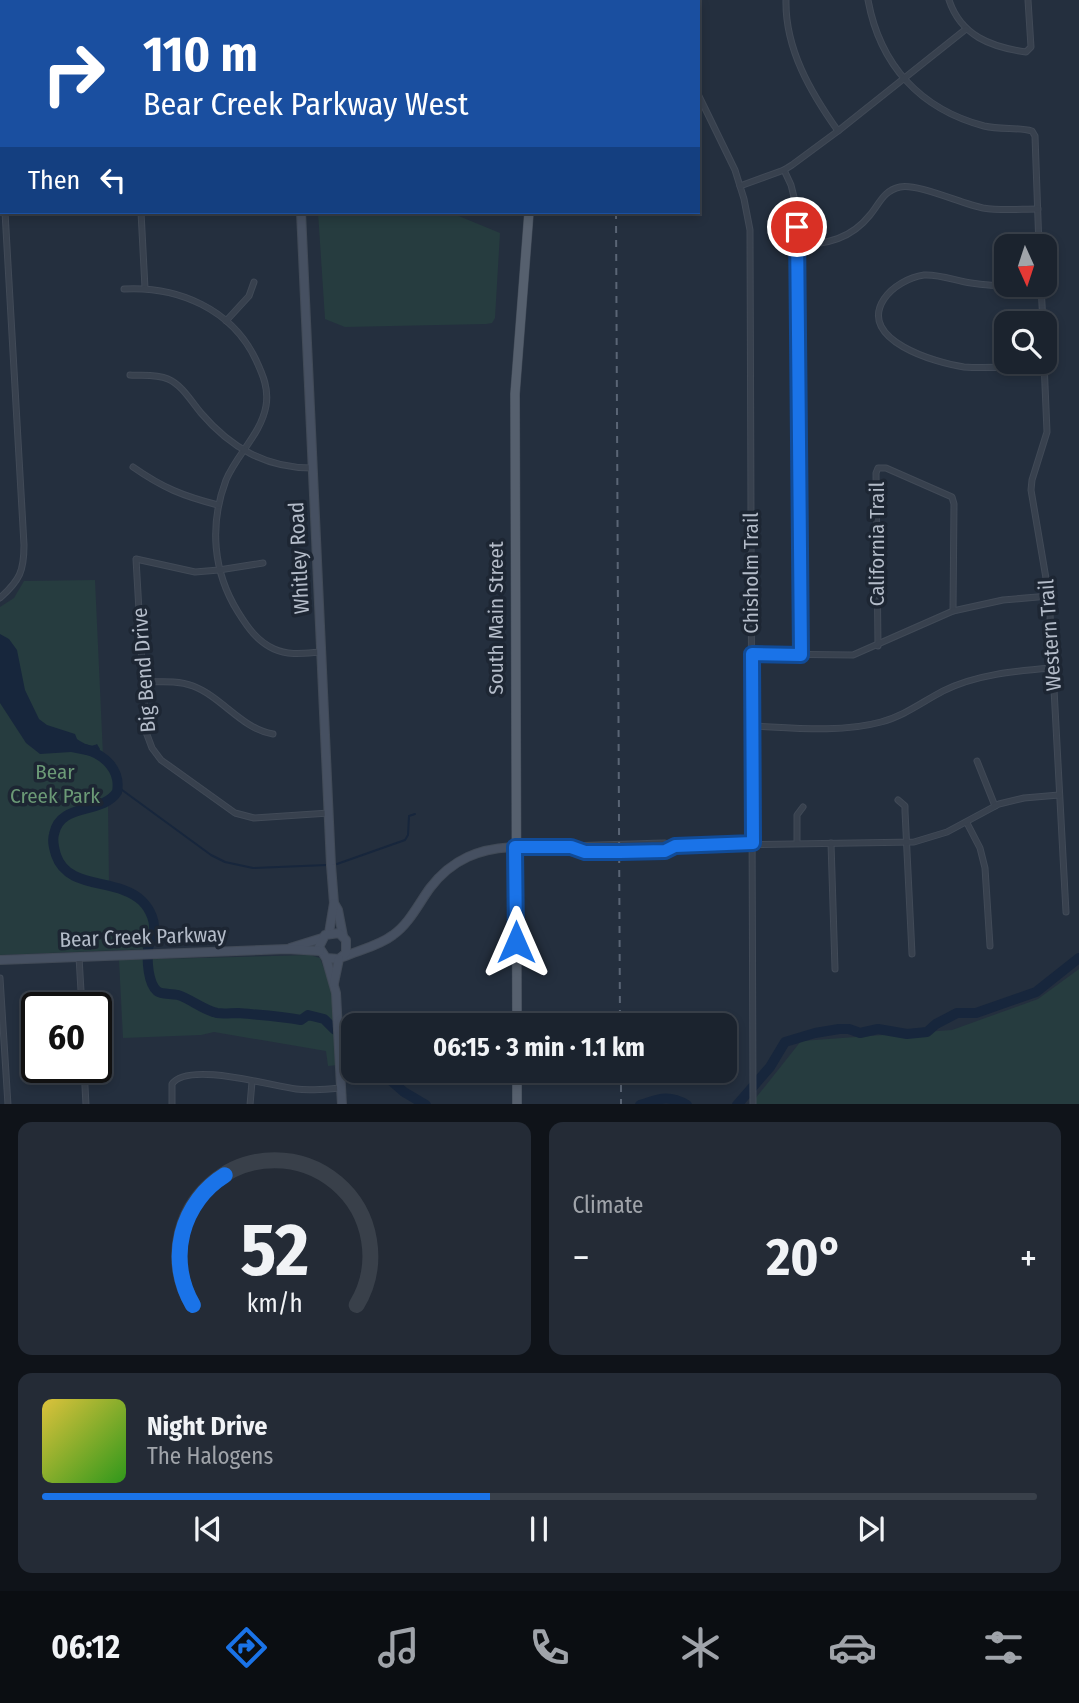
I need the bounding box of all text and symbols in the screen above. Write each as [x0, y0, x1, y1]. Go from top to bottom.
text: 110 m [143, 25, 258, 84]
icon: right [28, 28, 119, 119]
text: Bear Creek Parkway West [143, 85, 468, 123]
icon: left [94, 161, 132, 199]
text: Then [28, 165, 80, 196]
pin [767, 197, 827, 257]
icon: arrive [778, 208, 816, 246]
north arrow [994, 234, 1057, 298]
map controls [994, 234, 1057, 374]
button: search [994, 311, 1057, 374]
street label: California Trail [864, 481, 890, 606]
street label: Whitley Road [283, 501, 315, 615]
street label: Chisholm Trail [738, 512, 764, 634]
street label: South Main Street [483, 541, 509, 695]
street label: Western Trail [1033, 578, 1067, 692]
street label: Big Bend Drive [127, 607, 161, 733]
park label: Bear Creek Park [10, 759, 100, 809]
position arrow [479, 905, 553, 979]
street label: Bear Creek Parkway [59, 921, 227, 953]
speed limit sign: 60 [21, 992, 112, 1083]
text: 06:15 · 3 min · 1.1 km [433, 1032, 645, 1063]
text: Climate [573, 1191, 643, 1219]
text: 52 [240, 1207, 309, 1294]
text: 20° [766, 1226, 843, 1289]
text: − [573, 1235, 590, 1281]
text: + [1020, 1235, 1037, 1281]
text: km/h [246, 1288, 302, 1318]
text: Night Drive [147, 1411, 267, 1442]
text: The Halogens [147, 1442, 273, 1470]
icon: previous [189, 1510, 227, 1548]
icon: pause [520, 1510, 558, 1548]
icon: next [852, 1510, 890, 1548]
icon: directions [222, 1623, 271, 1672]
icon: music [374, 1623, 423, 1672]
icon: phone [525, 1623, 574, 1672]
icon: climate [676, 1623, 725, 1672]
icon: car [828, 1623, 877, 1672]
icon: filters [979, 1623, 1028, 1672]
text: 06:12 [51, 1628, 120, 1666]

